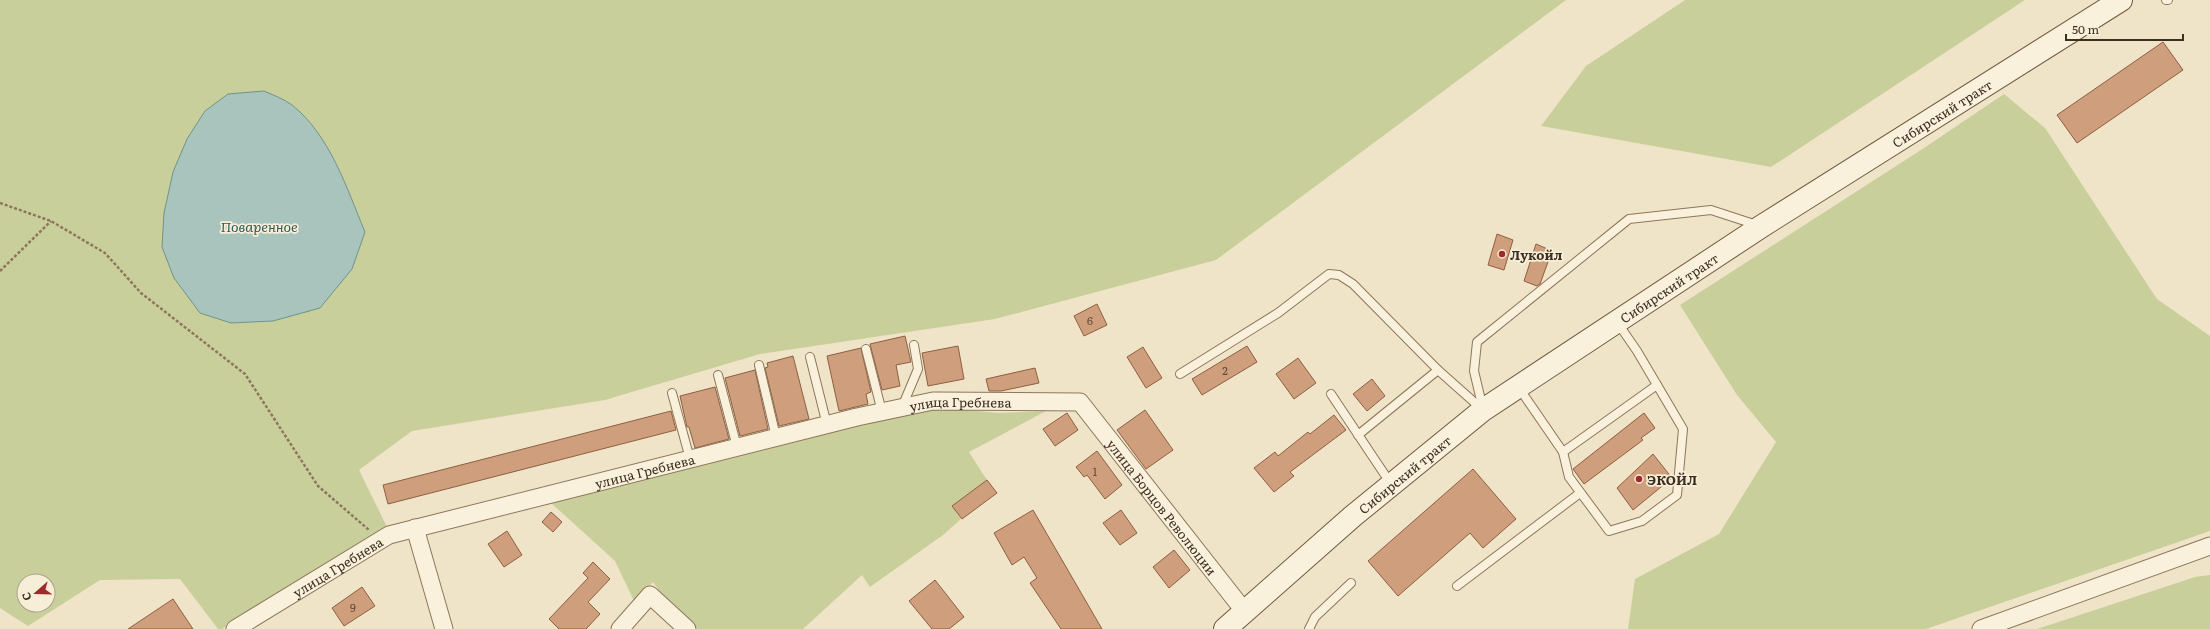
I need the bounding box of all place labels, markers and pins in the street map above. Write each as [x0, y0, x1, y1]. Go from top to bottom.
place label: Лукойл [1510, 245, 1563, 264]
marker: Лукойл [1497, 249, 1507, 259]
place label: ЭКОЙЛ [1647, 470, 1697, 489]
marker: ЭКОЙЛ [1634, 474, 1644, 484]

